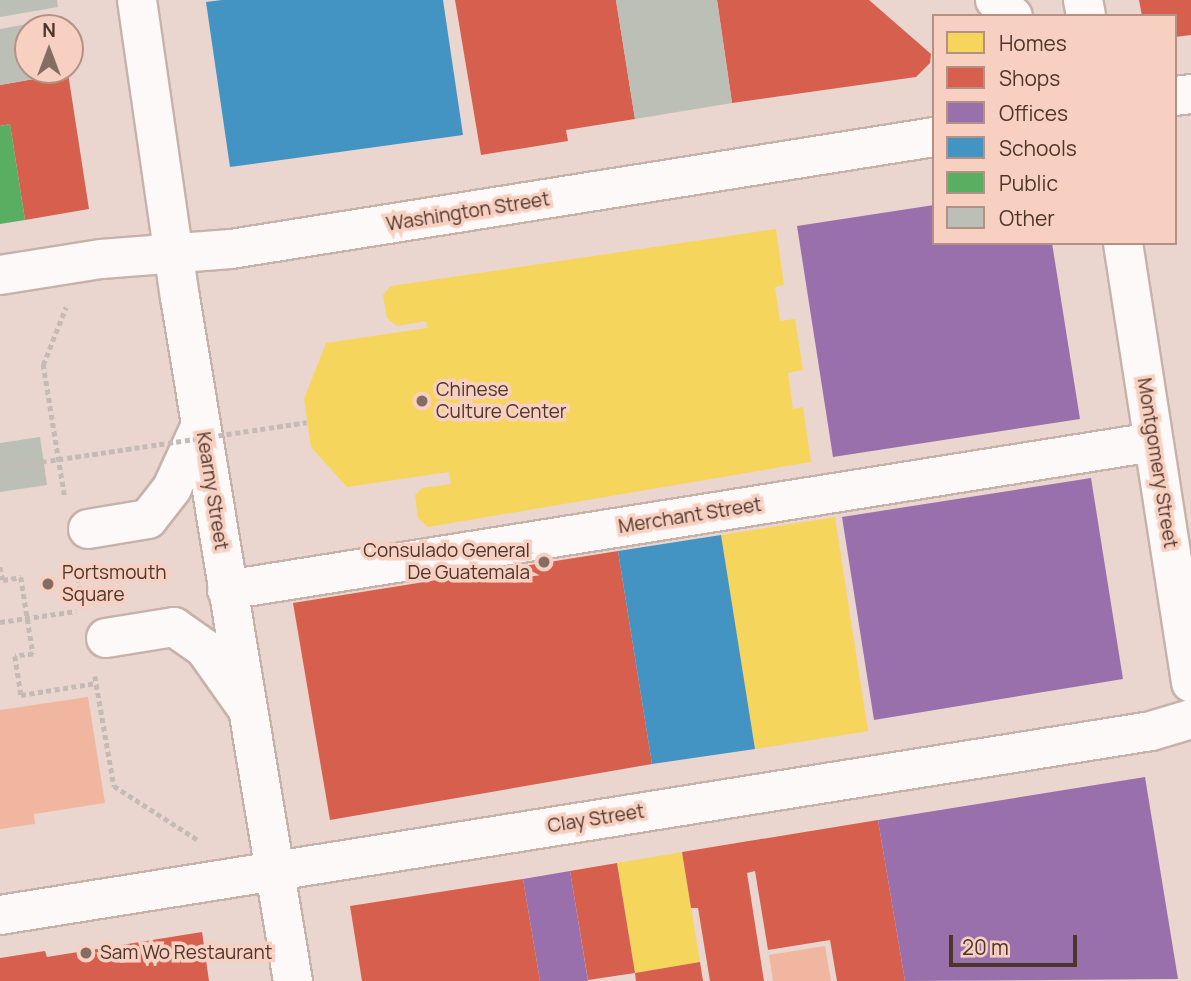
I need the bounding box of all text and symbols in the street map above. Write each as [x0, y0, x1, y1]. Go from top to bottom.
north arrow [14, 14, 84, 84]
legend [932, 14, 1177, 245]
text: N [42, 17, 56, 43]
text: Homes [999, 29, 1067, 57]
text: Shops [999, 64, 1060, 92]
text: Offices [999, 99, 1068, 127]
text: Schools [999, 134, 1077, 162]
text: Public [999, 169, 1058, 197]
street label: Washington Street [385, 188, 551, 236]
text: Other [999, 204, 1055, 232]
street label: Montgomery Street [1132, 376, 1182, 550]
place label: Chinese Culture Center [436, 379, 567, 423]
marker: Chinese Culture Center [414, 393, 430, 409]
street label: Kearny Street [191, 430, 233, 552]
street label: Merchant Street [617, 493, 763, 539]
place label: Consulado General De Guatemala [363, 540, 530, 584]
marker: Consulado General De Guatemala [536, 554, 552, 570]
place label: Portsmouth Square [62, 562, 167, 606]
marker: Portsmouth Square [40, 576, 56, 592]
street label: Clay Street [546, 800, 646, 838]
scale bar [953, 922, 1081, 966]
text: 20 m [962, 933, 1009, 961]
place label: Sam Wo Restaurant [100, 942, 272, 964]
marker: Sam Wo Restaurant [78, 945, 94, 961]

